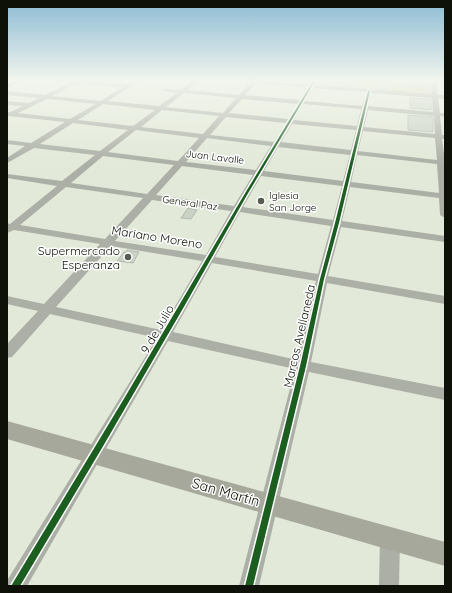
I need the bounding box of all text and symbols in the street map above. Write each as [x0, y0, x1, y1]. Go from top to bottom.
street label: Juan Lavalle [185, 147, 245, 167]
place label: Iglesia San Jorge [269, 189, 317, 214]
street label: General Paz [162, 193, 219, 213]
marker: Iglesia San Jorge [256, 196, 266, 206]
street label: Mariano Moreno [111, 222, 203, 252]
place label: Supermercado Esperanza [38, 243, 120, 272]
marker: Supermercado Esperanza [123, 252, 133, 262]
street label: Marcos Avellaneda [280, 283, 318, 389]
street label: 9 de Julio [137, 302, 177, 356]
street label: San Martín [190, 474, 262, 510]

